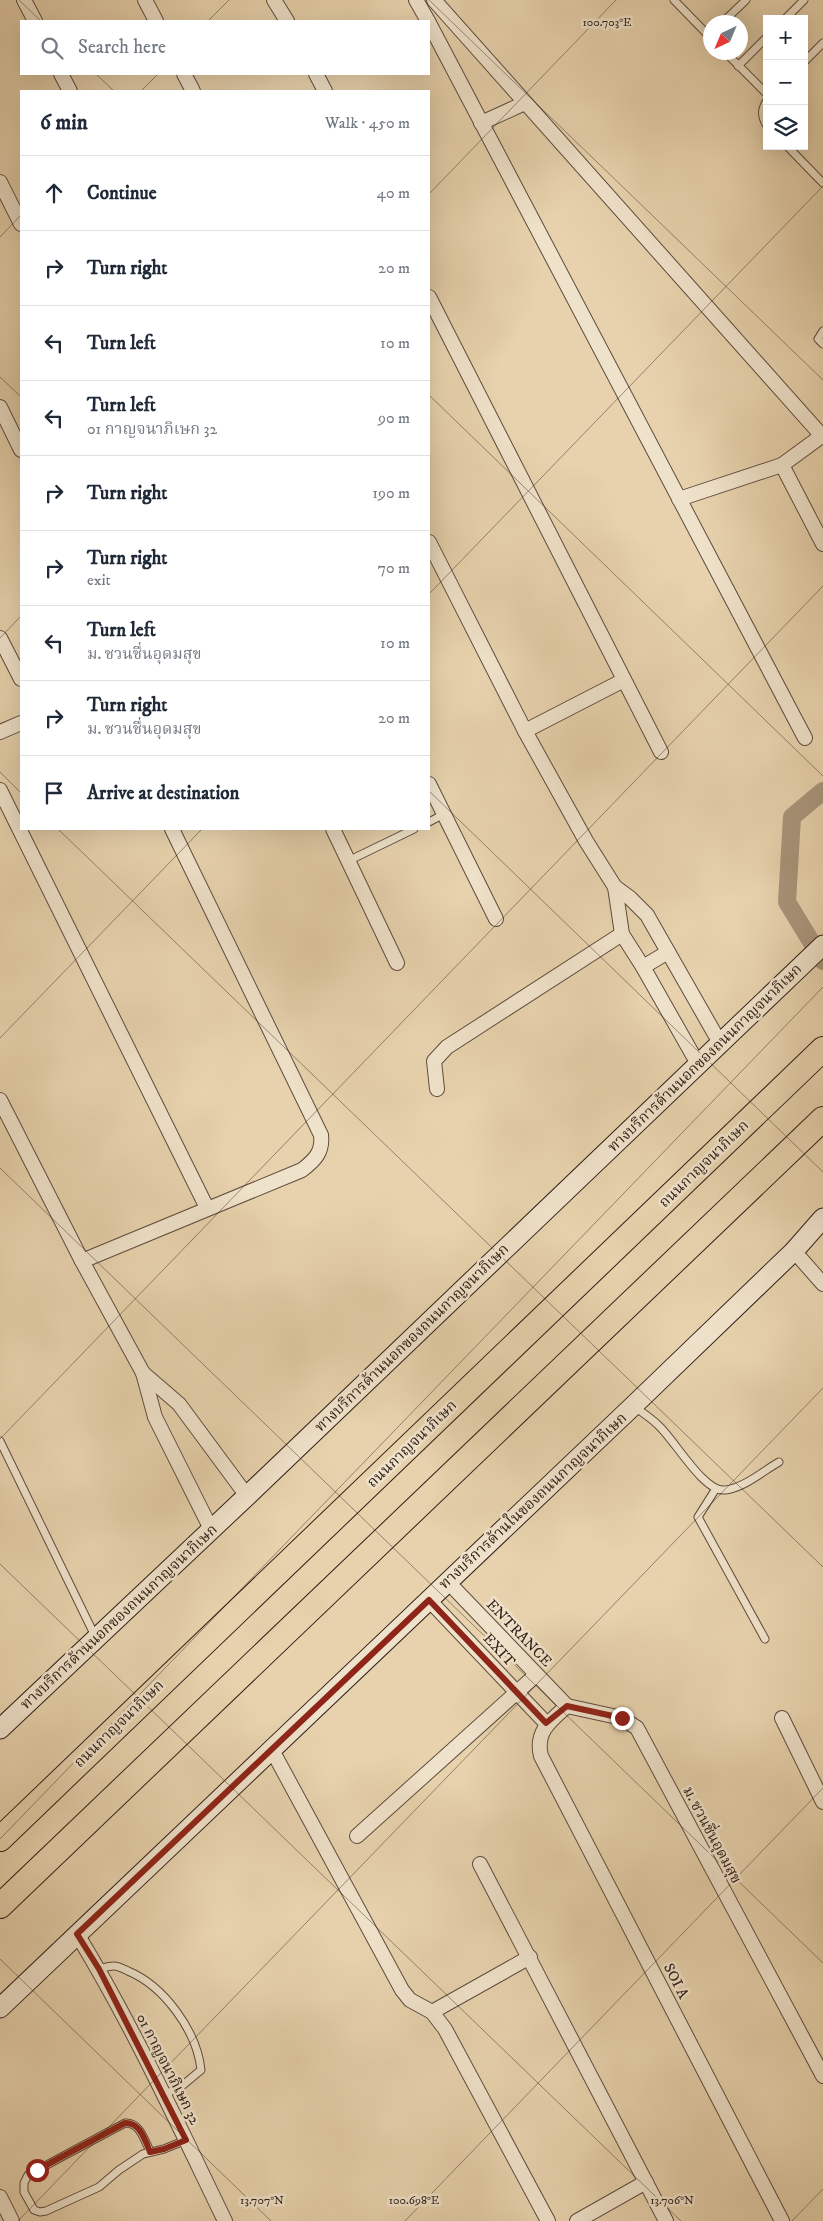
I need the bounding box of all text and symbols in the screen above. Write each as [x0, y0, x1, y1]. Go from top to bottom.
text: 100.703°E [583, 15, 632, 30]
north arrow [703, 15, 748, 60]
map controls [763, 15, 808, 150]
button: + [763, 15, 808, 60]
search box [20, 20, 430, 75]
icon: search [38, 34, 66, 62]
text: Search here [78, 36, 166, 59]
button: − [763, 60, 808, 105]
button: layers [763, 105, 808, 150]
text: 6 min [40, 110, 88, 136]
text: Walk · 450 m [325, 113, 410, 133]
icon: ahead [40, 179, 68, 207]
text: Continue [87, 182, 157, 205]
text: 40 m [377, 183, 410, 203]
icon: right [40, 254, 68, 282]
text: Turn right [87, 257, 167, 280]
text: 20 m [378, 258, 410, 278]
icon: left [40, 329, 68, 357]
text: Turn left [87, 332, 156, 355]
text: 10 m [380, 333, 410, 353]
text: Turn left [87, 394, 156, 417]
icon: left [40, 404, 68, 432]
text: 90 m [378, 408, 410, 428]
text: 01 กาญจนาภิเษก 32 [87, 419, 217, 439]
icon: right [40, 479, 68, 507]
text: Turn right [87, 482, 167, 505]
text: 190 m [372, 483, 410, 503]
text: Turn right [87, 547, 167, 570]
icon: right [40, 554, 68, 582]
text: 70 m [378, 558, 410, 578]
text: exit [87, 570, 111, 590]
text: Turn left [87, 619, 156, 642]
icon: left [40, 629, 68, 657]
text: 10 m [380, 633, 410, 653]
text: ม. ชวนชื่นอุดมสุข [87, 644, 201, 664]
text: Turn right [87, 694, 167, 717]
icon: right [40, 704, 68, 732]
text: 20 m [378, 708, 410, 728]
text: ม. ชวนชื่นอุดมสุข [87, 719, 201, 739]
icon: arrive [40, 779, 68, 807]
text: Arrive at destination [87, 782, 239, 805]
street label: ทางบริการด้านนอกของถนนกาญจนาภิเษก [604, 960, 806, 1156]
street label: ถนนกาญจนาภิเษก [655, 1116, 753, 1212]
street label: ทางบริการด้านนอกของถนนกาญจนาภิเษก [311, 1240, 513, 1436]
street label: ถนนกาญจนาภิเษก [363, 1396, 461, 1492]
street label: ทางบริการด้านในของถนนกาญจนาภิเษก [434, 1407, 631, 1593]
street label: ทางบริการด้านนอกของถนนกาญจนาภิเษก [16, 1520, 222, 1714]
street label: ENTRANCE [482, 1595, 556, 1671]
street label: EXIT [479, 1629, 520, 1671]
street label: ถนนกาญจนาภิเษก [70, 1676, 168, 1772]
route end [611, 1707, 634, 1730]
street label: ม. ชวนชื่นอุดมสุข [678, 1782, 747, 1887]
street label: SOI A [659, 1960, 693, 2002]
street label: 01 กาญจนาภิเษก 32 [132, 2010, 204, 2128]
route start [26, 2159, 49, 2182]
text: 13.707°N [240, 2193, 284, 2208]
text: 100.698°E [389, 2193, 440, 2208]
text: 13.706°N [650, 2193, 694, 2208]

